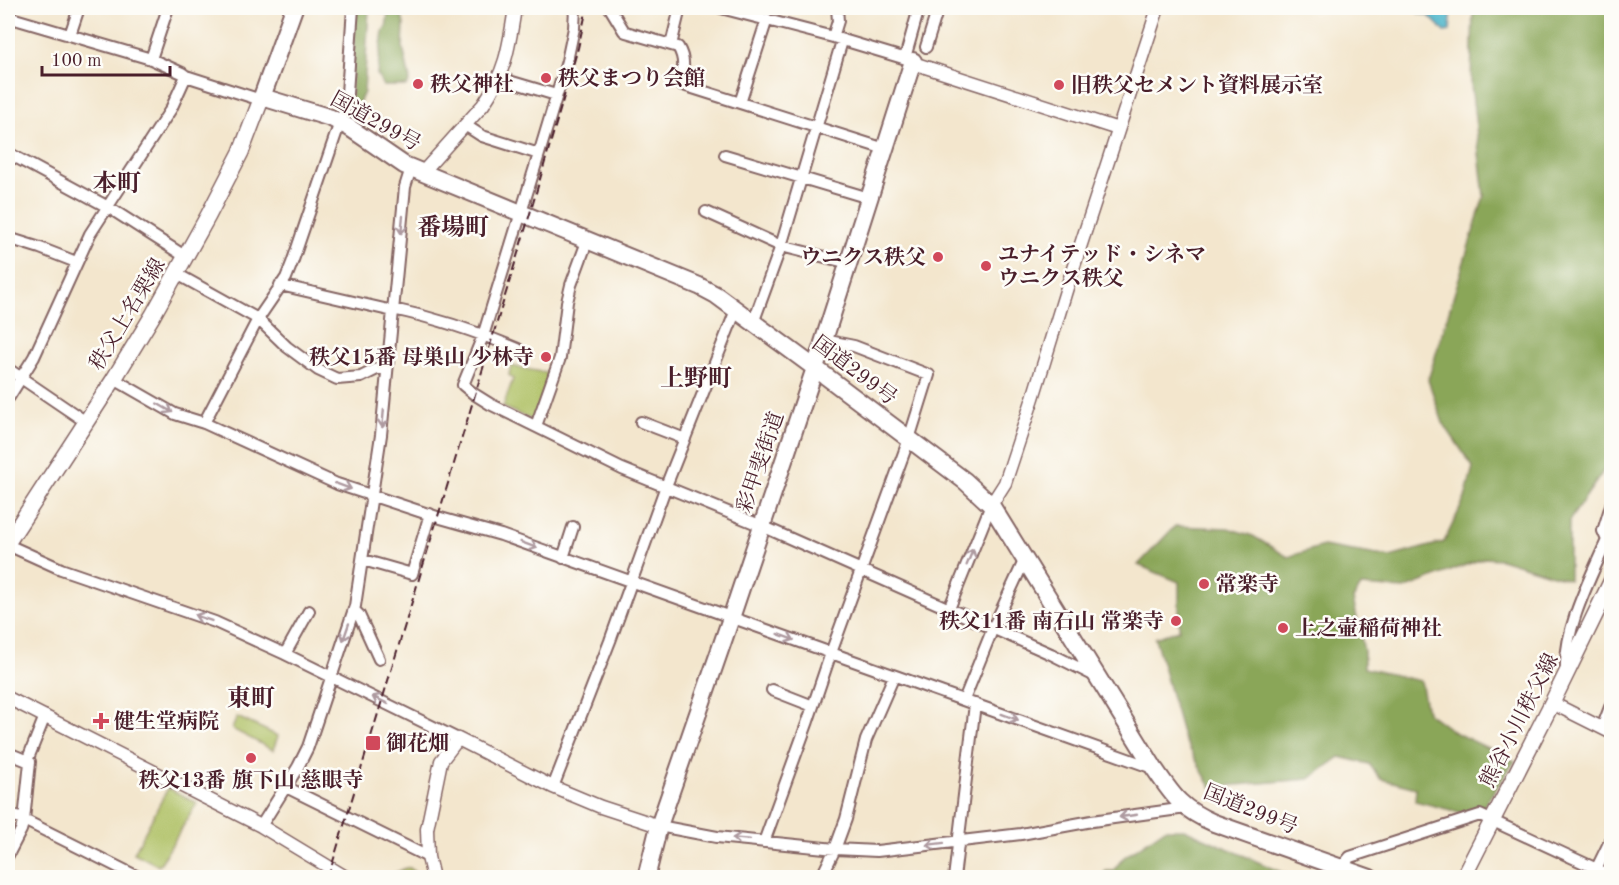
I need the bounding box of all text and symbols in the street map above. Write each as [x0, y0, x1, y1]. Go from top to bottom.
scale bar [42, 39, 170, 77]
text: 100 m [51, 52, 102, 70]
place label: 秩父まつり会館 [558, 66, 705, 90]
marker: 秩父まつり会館 [539, 71, 553, 85]
place label: 秩父神社 [430, 73, 514, 96]
place label: 旧秩父セメント資料展示室 [1071, 73, 1323, 97]
marker: 秩父神社 [411, 77, 425, 91]
marker: 旧秩父セメント資料展示室 [1052, 78, 1066, 92]
street label: 国道299号 [327, 87, 425, 156]
district label: 本町 [93, 170, 141, 197]
district label: 番場町 [417, 214, 489, 241]
one-way arrow [396, 215, 407, 235]
place label: ユナイテッド・シネマ ウニクス秩父 [998, 242, 1206, 290]
place label: ウニクス秩父 [800, 246, 926, 269]
marker: ウニクス秩父 [931, 250, 945, 264]
street label: 秩父上名栗線 [85, 254, 170, 374]
marker: ユナイテッド・シネマ ウニクス秩父 [979, 259, 993, 273]
street label: 国道299号 [808, 331, 901, 410]
place label: 秩父15番 母巣山 少林寺 [309, 346, 534, 369]
marker: 秩父15番 母巣山 少林寺 [539, 350, 553, 364]
district label: 上野町 [660, 365, 732, 392]
one-way arrow [156, 402, 173, 414]
one-way arrow [377, 409, 388, 429]
street label: 彩甲斐街道 [733, 409, 788, 516]
one-way arrow [333, 481, 352, 492]
one-way arrow [519, 541, 538, 552]
one-way arrow [965, 548, 976, 567]
place label: 常楽寺 [1216, 573, 1279, 596]
marker: 常楽寺 [1197, 577, 1211, 591]
place label: 秩父11番 南石山 常楽寺 [939, 610, 1164, 633]
one-way arrow [194, 611, 213, 622]
marker: 秩父11番 南石山 常楽寺 [1169, 614, 1183, 628]
place label: 上之壷稲荷神社 [1295, 617, 1442, 640]
marker: 上之壷稲荷神社 [1276, 621, 1290, 635]
one-way arrow [340, 622, 351, 641]
one-way arrow [777, 633, 795, 644]
street label: 熊谷小川秩父線 [1476, 650, 1563, 791]
district label: 東町 [227, 685, 275, 712]
one-way arrow [371, 694, 389, 705]
place label: 健生堂病院 [114, 710, 219, 733]
marker: 健生堂病院 [92, 712, 110, 730]
one-way arrow [1000, 712, 1019, 723]
place label: 御花畑 [386, 732, 449, 755]
marker: 御花畑 [364, 734, 382, 752]
marker: 秩父13番 旗下山 慈眼寺 [244, 751, 258, 765]
place label: 秩父13番 旗下山 慈眼寺 [138, 769, 364, 792]
street label: 国道299号 [1200, 780, 1301, 839]
one-way arrow [1118, 810, 1138, 821]
one-way arrow [731, 833, 751, 844]
one-way arrow [925, 838, 945, 849]

